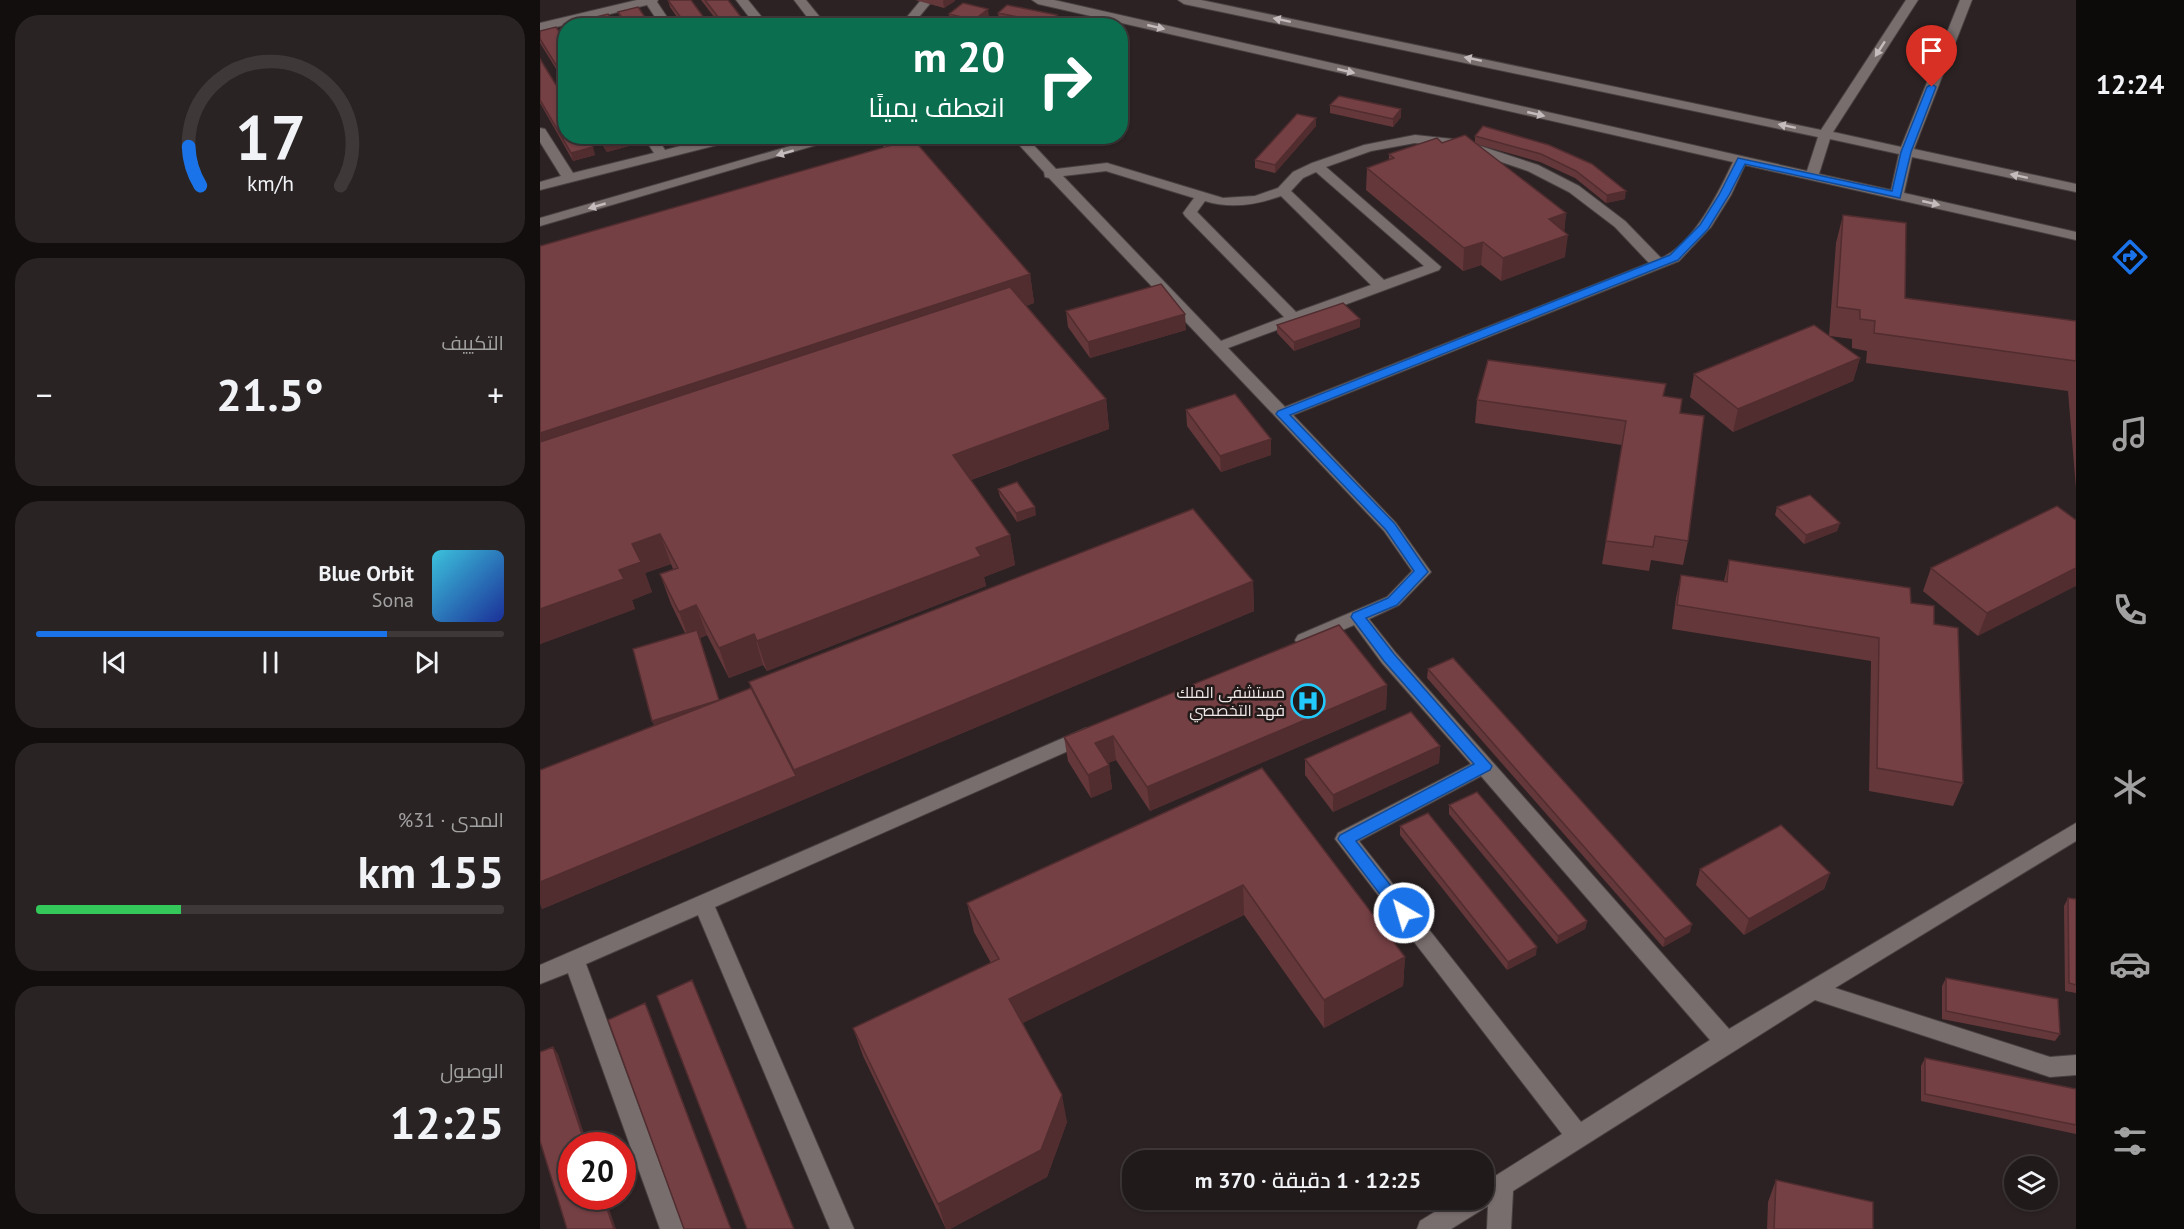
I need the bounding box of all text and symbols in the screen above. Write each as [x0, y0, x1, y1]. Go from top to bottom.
one-way arrow [1272, 15, 1291, 24]
one-way arrow [1147, 23, 1166, 32]
pin [1906, 25, 1957, 87]
text: 20 m [913, 29, 1005, 84]
icon: arrive [1915, 34, 1948, 67]
one-way arrow [1875, 41, 1886, 57]
icon: right [1026, 42, 1104, 120]
one-way arrow [1463, 54, 1482, 63]
one-way arrow [1337, 66, 1355, 76]
text: 12:24 [2096, 67, 2164, 101]
text: انعطف يمينًا [868, 90, 1005, 124]
text: 17 [235, 96, 305, 177]
one-way arrow [1527, 110, 1546, 119]
one-way arrow [1777, 121, 1796, 130]
one-way arrow [776, 149, 794, 158]
text: km/h [246, 169, 293, 197]
one-way arrow [2009, 171, 2028, 180]
one-way arrow [1922, 199, 1941, 209]
one-way arrow [588, 202, 606, 211]
icon: directions [2109, 236, 2151, 278]
text: التكييف [441, 330, 504, 356]
text: 21.5° [216, 365, 324, 423]
text: − [36, 373, 53, 416]
text: + [487, 373, 504, 416]
icon: music [2109, 413, 2151, 455]
text: Blue Orbit [318, 559, 414, 587]
text: Sona [372, 587, 414, 613]
icon: phone [2109, 589, 2151, 631]
icon: previous [98, 646, 131, 679]
icon: pause [254, 646, 287, 679]
icon: next [410, 646, 443, 679]
place label: مستشفى الملك فهد التخصصي [1176, 682, 1285, 723]
hospital icon: مستشفى الملك فهد التخصصي [1290, 683, 1326, 719]
icon: climate [2109, 766, 2151, 808]
text: المدى · 31% [398, 807, 504, 833]
text: 155 km [358, 842, 504, 900]
position arrow [1372, 881, 1436, 945]
icon: car [2109, 943, 2151, 985]
text: الوصول [440, 1058, 504, 1084]
text: 12:25 [390, 1093, 504, 1151]
icon: filters [2109, 1120, 2151, 1162]
speed limit sign: 20 [558, 1132, 636, 1210]
map controls [2004, 1156, 2058, 1210]
button: layers [2004, 1156, 2058, 1210]
text: 12:25 · 1 دقيقة · 370 m [1195, 1166, 1421, 1194]

